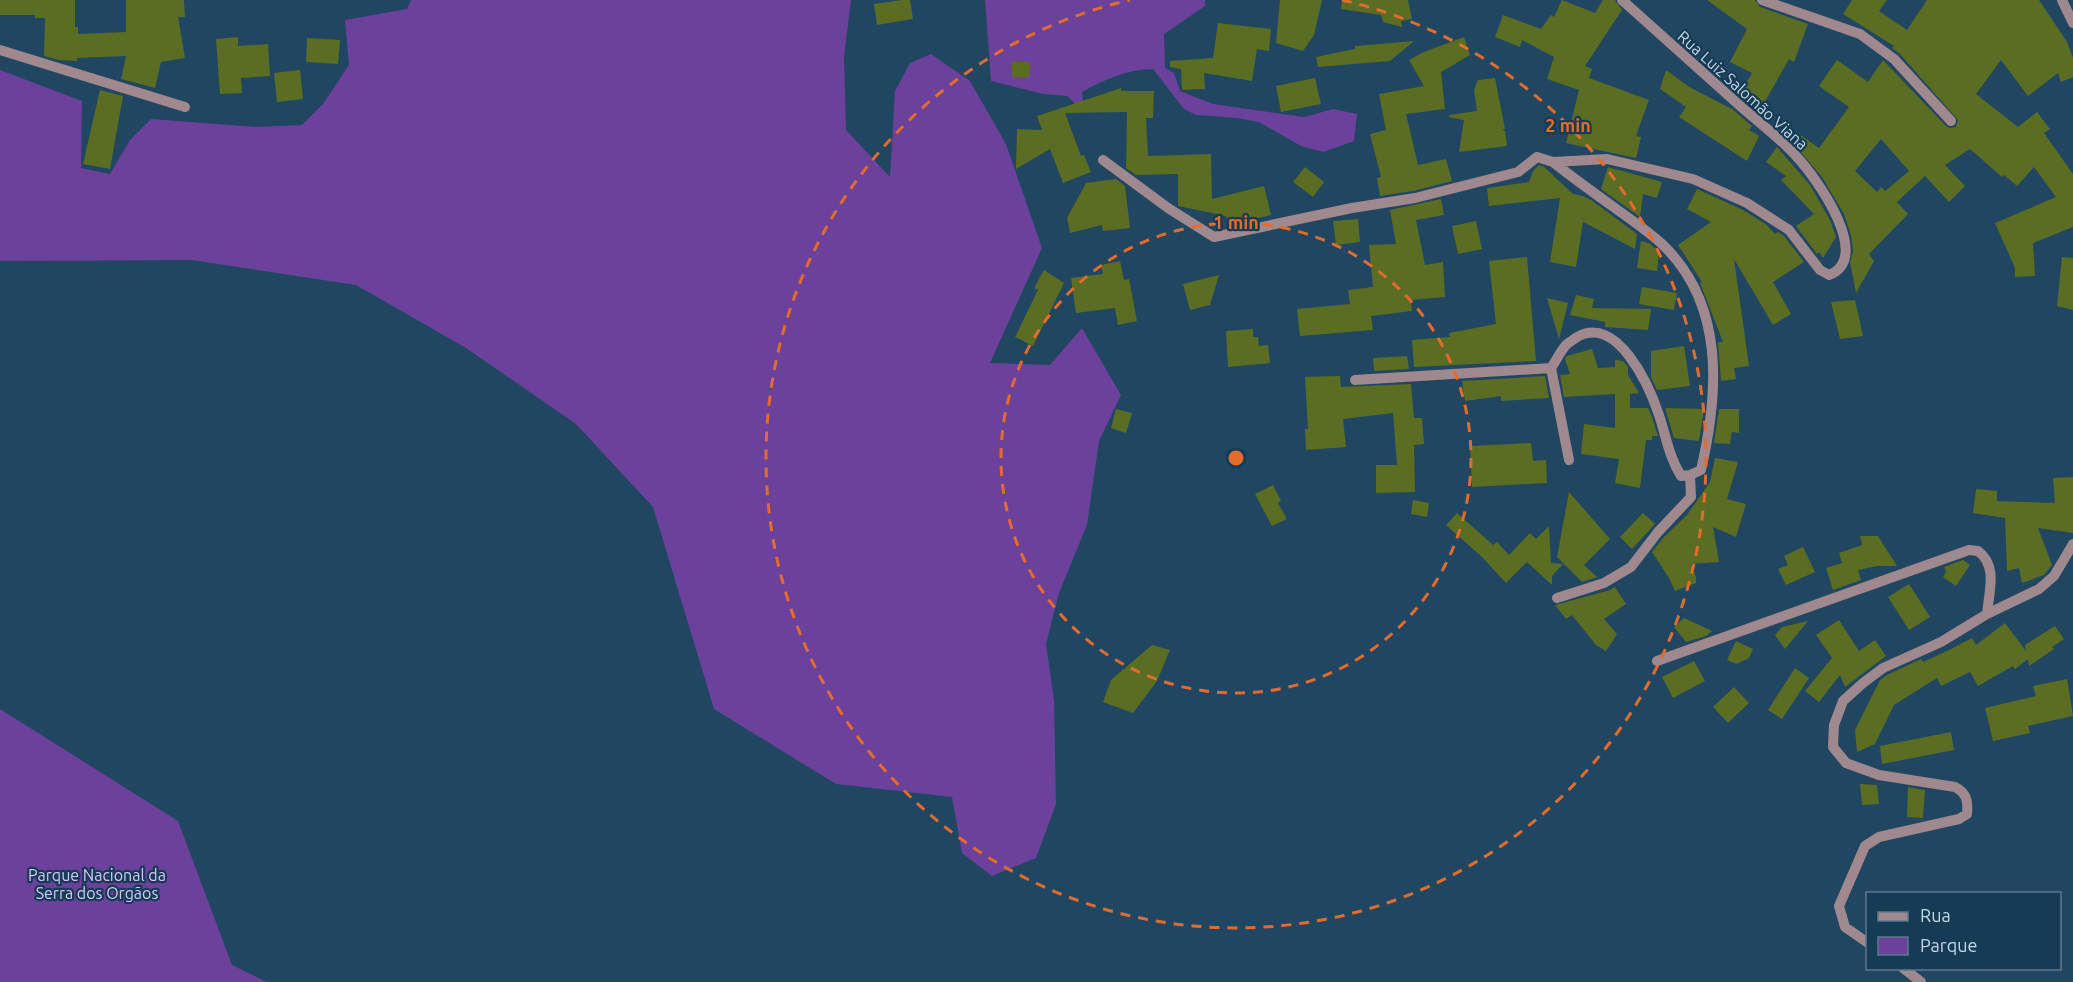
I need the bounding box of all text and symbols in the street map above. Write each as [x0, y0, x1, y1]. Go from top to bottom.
street label: Rua Luiz Salomão Viana [1674, 27, 1812, 153]
text: 2 min [1545, 115, 1591, 135]
text: 1 min [1213, 212, 1259, 232]
centre of rings [1226, 448, 1246, 468]
park label: Parque Nacional da Serra dos Orgãos [28, 866, 166, 902]
legend [1866, 892, 2061, 970]
text: Rua [1920, 905, 1951, 925]
text: Parque [1920, 935, 1977, 955]

